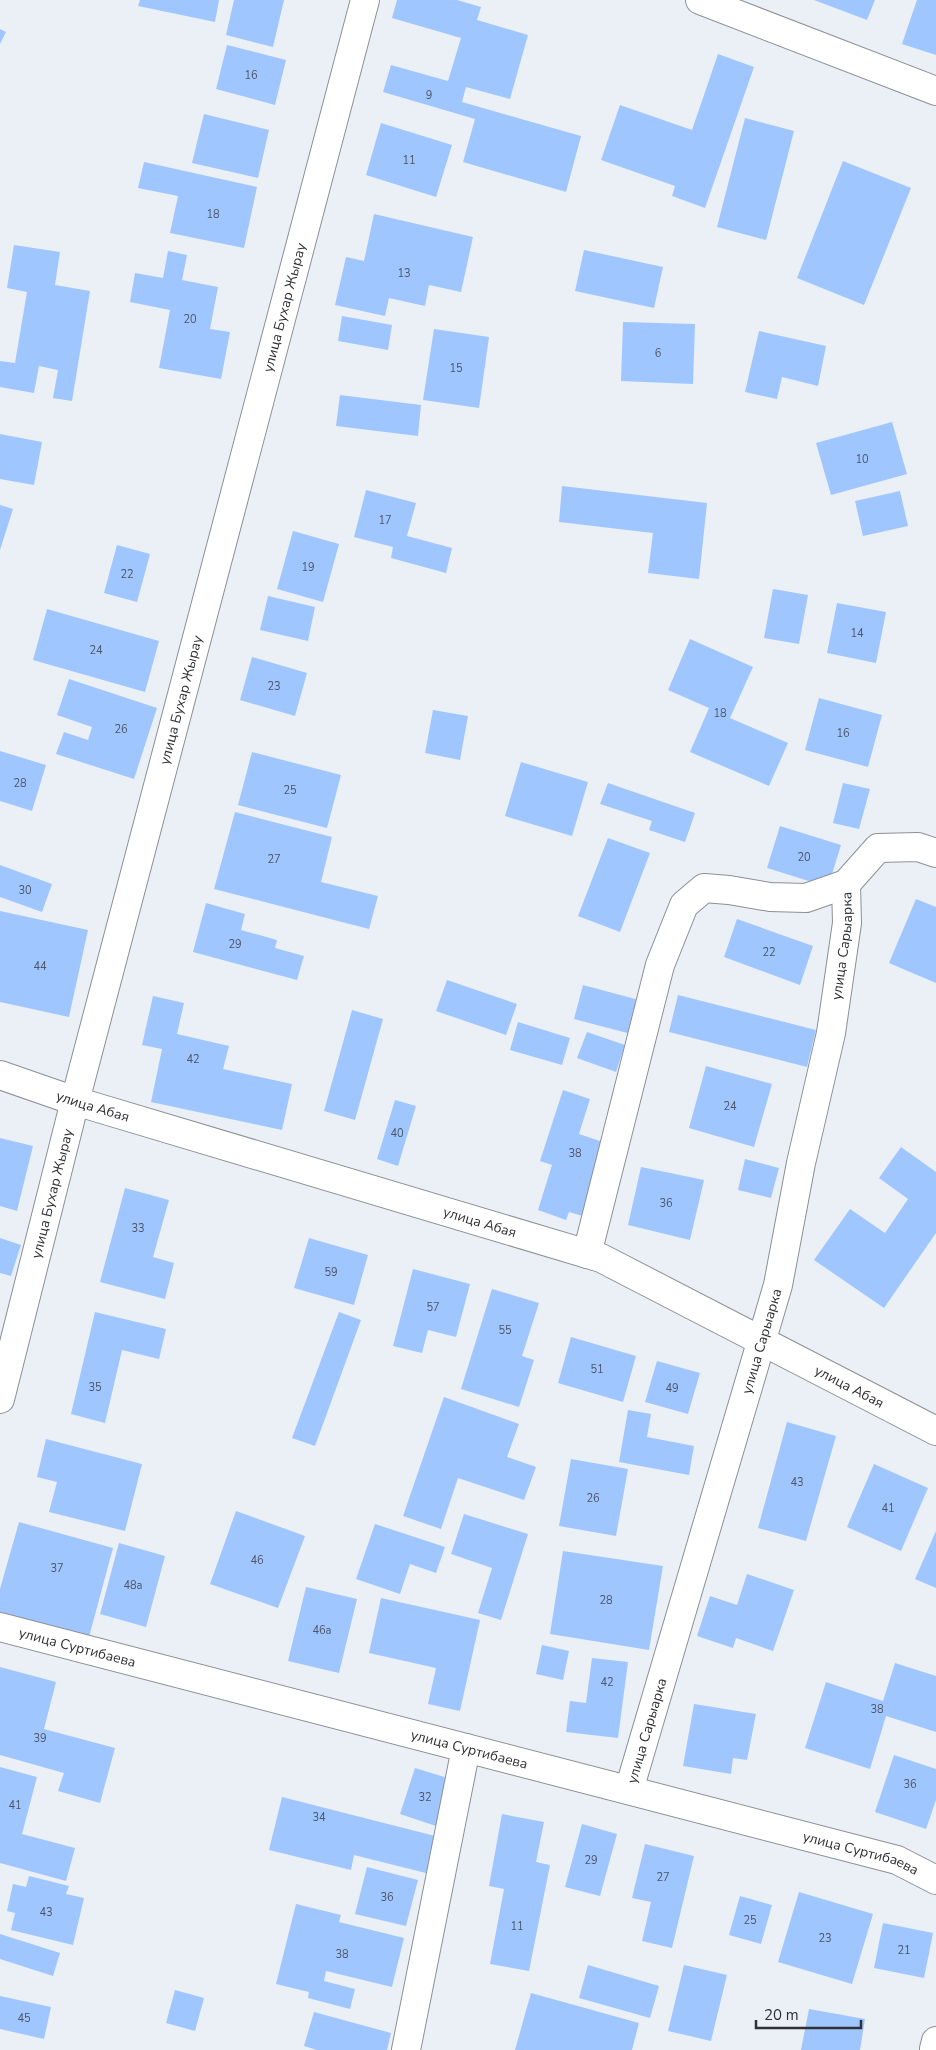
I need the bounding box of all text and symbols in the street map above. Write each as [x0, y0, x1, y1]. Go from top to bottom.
house number: 16 [244, 68, 258, 83]
house number: 9 [426, 88, 432, 103]
house number: 11 [402, 153, 416, 168]
house number: 18 [206, 207, 220, 222]
street label: улица Бухар Жырау [258, 240, 311, 374]
house number: 13 [397, 266, 411, 281]
house number: 20 [183, 312, 197, 327]
house number: 6 [655, 346, 662, 361]
house number: 15 [449, 361, 463, 376]
house number: 10 [855, 452, 869, 467]
house number: 17 [378, 513, 392, 528]
house number: 19 [301, 560, 315, 575]
house number: 22 [120, 567, 134, 582]
house number: 14 [850, 626, 864, 641]
street label: улица Бухар Жырау [155, 633, 207, 767]
house number: 24 [89, 643, 103, 658]
house number: 23 [267, 679, 281, 694]
house number: 18 [713, 706, 727, 721]
house number: 26 [114, 722, 128, 737]
house number: 16 [836, 726, 850, 741]
house number: 28 [13, 776, 27, 791]
house number: 25 [283, 783, 297, 798]
house number: 20 [797, 850, 811, 865]
house number: 27 [267, 852, 281, 867]
house number: 30 [18, 883, 32, 898]
street label: улица Сарыарка [827, 892, 857, 1001]
house number: 29 [228, 937, 242, 952]
house number: 22 [762, 945, 776, 960]
house number: 44 [33, 959, 47, 974]
house number: 42 [186, 1052, 200, 1067]
street label: улица Абая [54, 1086, 132, 1127]
house number: 24 [723, 1099, 737, 1114]
street label: улица Бухар Жырау [27, 1126, 78, 1260]
house number: 40 [390, 1126, 404, 1141]
house number: 38 [568, 1146, 582, 1161]
house number: 36 [659, 1196, 673, 1211]
street label: улица Абая [441, 1202, 519, 1242]
house number: 33 [131, 1221, 145, 1236]
house number: 59 [324, 1265, 338, 1280]
street label: улица Сарыарка [737, 1286, 786, 1396]
house number: 57 [426, 1300, 440, 1315]
house number: 55 [498, 1323, 512, 1338]
street label: улица Абая [811, 1361, 887, 1413]
house number: 51 [590, 1362, 604, 1377]
house number: 35 [88, 1380, 102, 1395]
house number: 49 [665, 1381, 679, 1396]
house number: 43 [790, 1475, 804, 1490]
house number: 26 [586, 1491, 600, 1506]
house number: 41 [881, 1501, 895, 1516]
house number: 46 [250, 1553, 264, 1568]
house number: 37 [50, 1561, 64, 1576]
house number: 48а [123, 1578, 143, 1593]
house number: 28 [599, 1593, 613, 1608]
street label: улица Суртибаева [17, 1623, 138, 1672]
house number: 46а [312, 1623, 332, 1638]
house number: 42 [600, 1675, 614, 1690]
street label: улица Сарыарка [623, 1676, 672, 1786]
house number: 38 [870, 1702, 884, 1717]
street label: улица Суртибаева [409, 1725, 530, 1774]
house number: 39 [33, 1731, 47, 1746]
house number: 36 [903, 1777, 917, 1792]
house number: 32 [418, 1790, 432, 1805]
house number: 41 [8, 1798, 22, 1813]
house number: 34 [312, 1810, 326, 1825]
street label: улица Суртибаева [801, 1827, 922, 1880]
house number: 29 [584, 1853, 598, 1868]
house number: 27 [656, 1870, 670, 1885]
house number: 36 [380, 1890, 394, 1905]
house number: 43 [39, 1905, 53, 1920]
house number: 25 [743, 1913, 757, 1928]
house number: 11 [510, 1919, 524, 1934]
house number: 23 [818, 1931, 832, 1946]
house number: 21 [897, 1943, 911, 1958]
house number: 38 [335, 1947, 349, 1962]
scale bar [756, 1998, 861, 2030]
text: 20 m [764, 2005, 799, 2025]
house number: 45 [17, 2011, 31, 2026]

